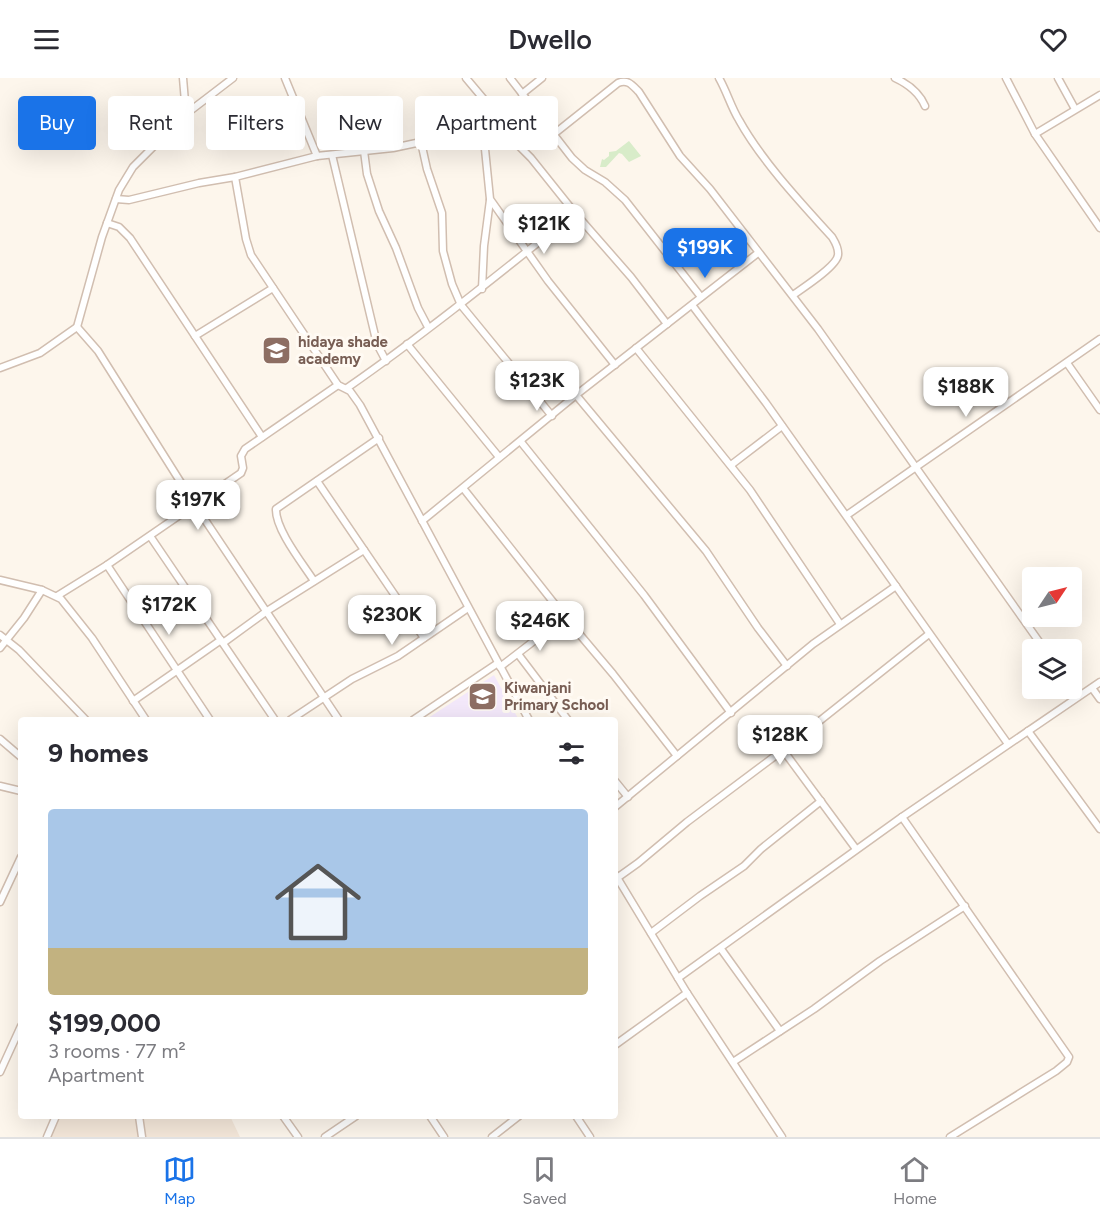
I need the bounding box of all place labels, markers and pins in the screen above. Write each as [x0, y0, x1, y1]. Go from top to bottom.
pin: $121K [502, 204, 586, 255]
pin: $199K [663, 228, 747, 279]
place label: hidaya shade academy [298, 333, 389, 368]
school or university icon: hidaya shade academy [261, 335, 293, 367]
pin: $123K [495, 361, 579, 412]
pin: $188K [924, 367, 1008, 418]
pin: $197K [156, 480, 240, 531]
pin: $172K [127, 585, 211, 636]
pin: $230K [350, 595, 434, 646]
pin: $246K [498, 601, 582, 652]
place label: Kiwanjani Primary School [504, 679, 609, 714]
school or university icon: Kiwanjani Primary School [467, 681, 499, 713]
pin: $128K [738, 715, 822, 766]

